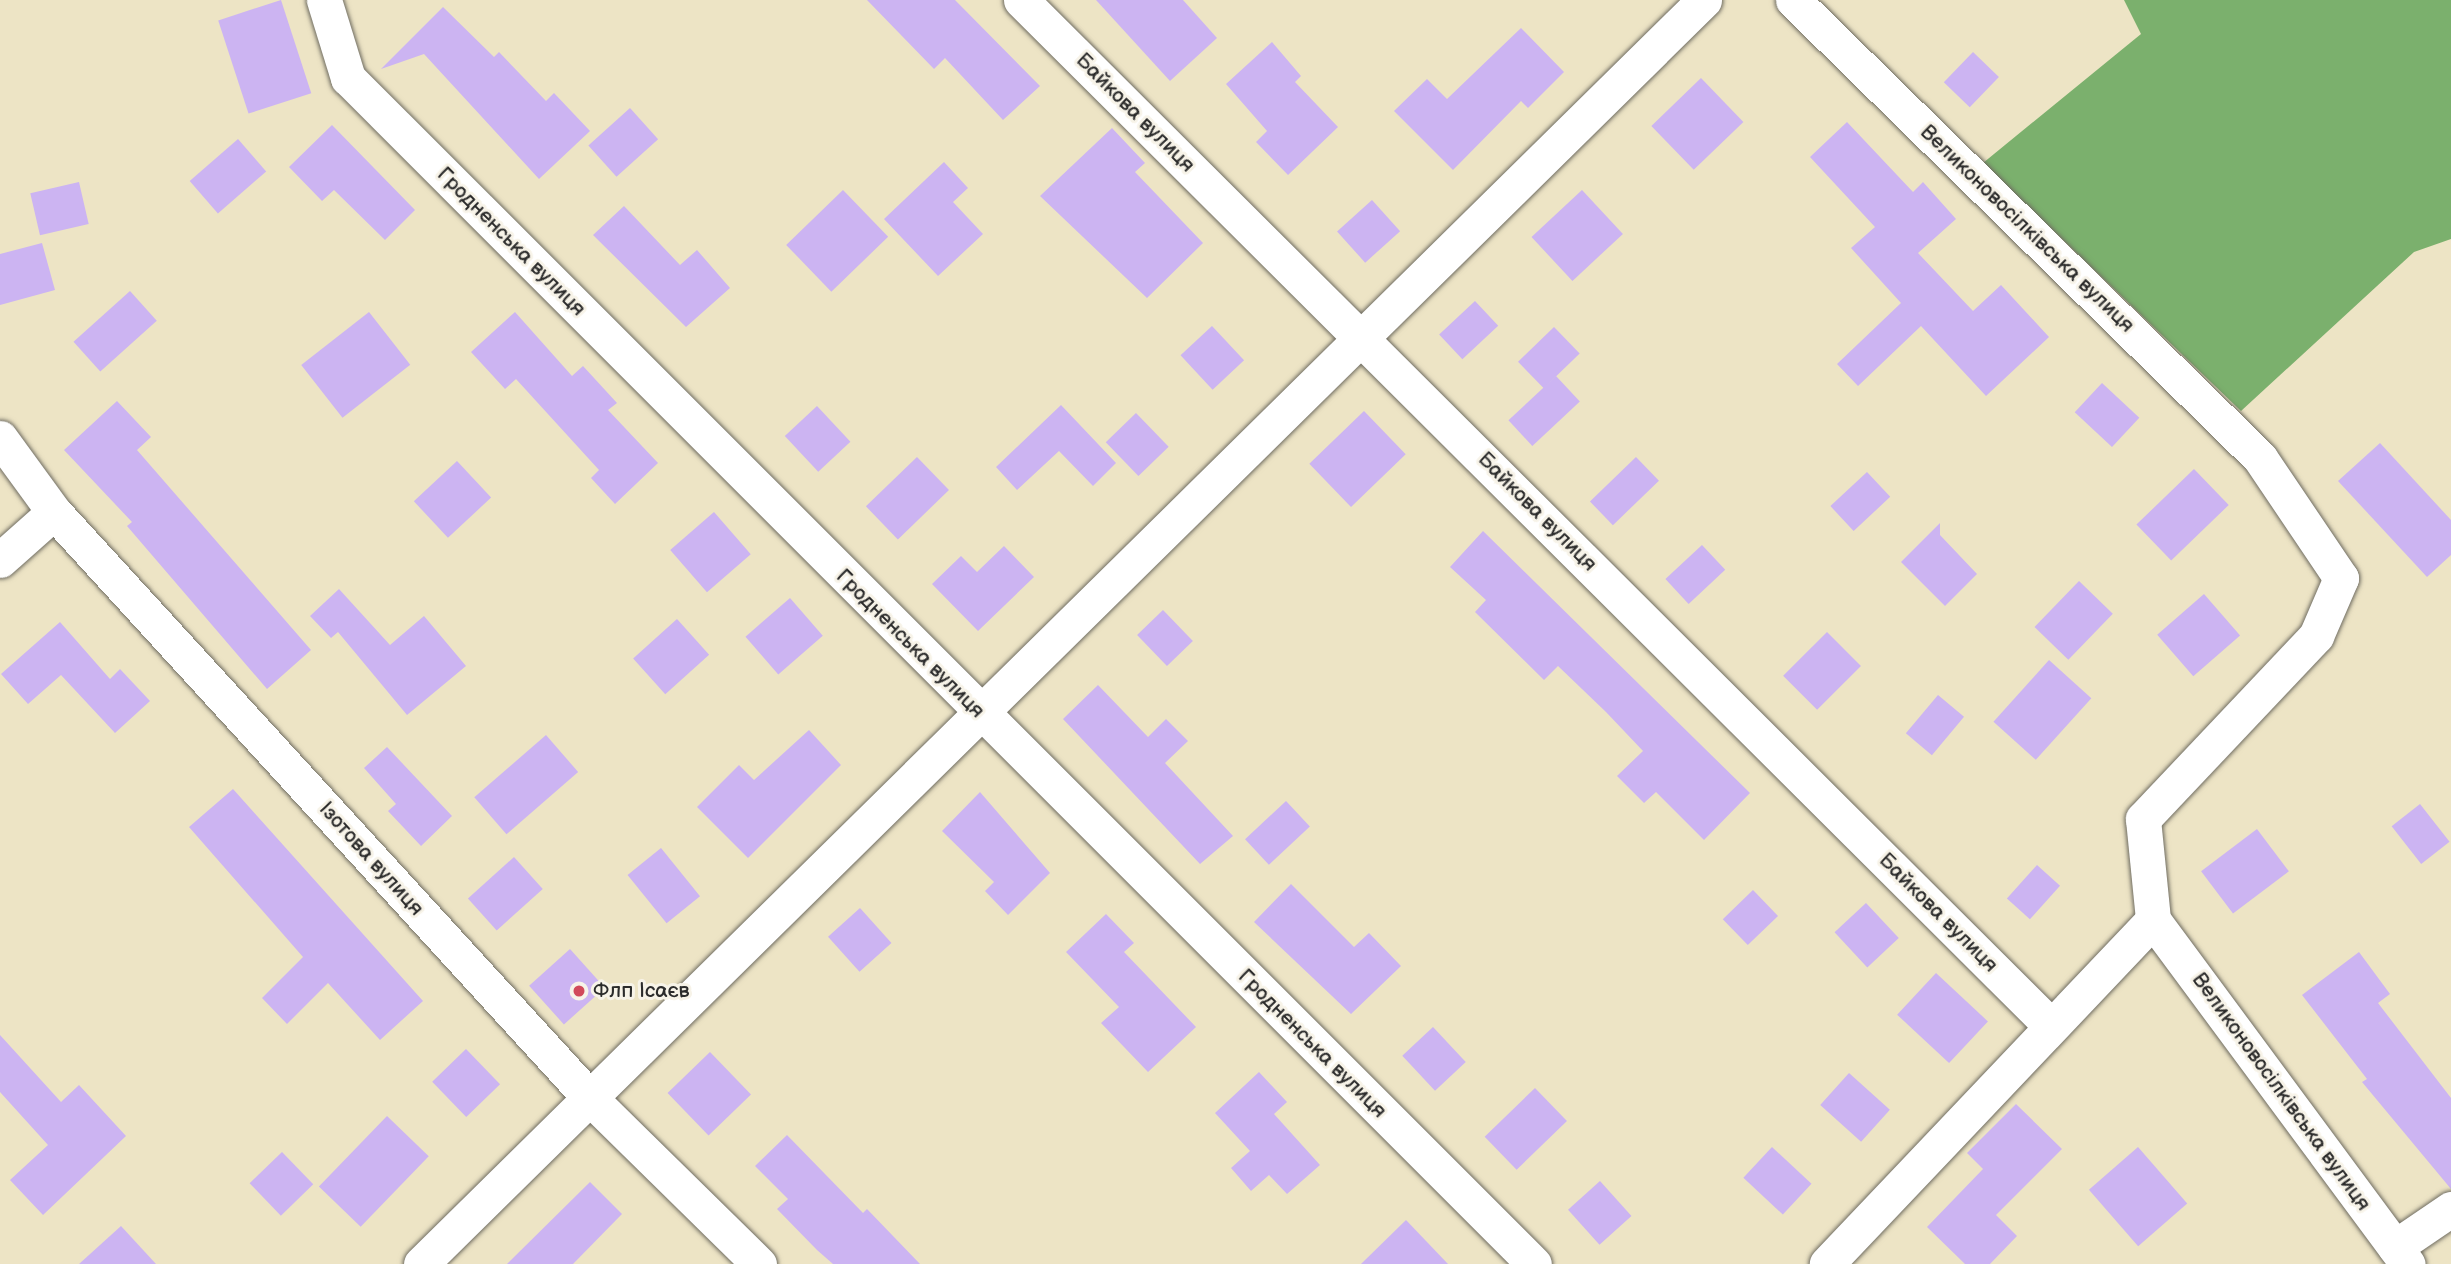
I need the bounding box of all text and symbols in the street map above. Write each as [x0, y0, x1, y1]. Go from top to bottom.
street label: Байкова вулиця [1070, 48, 1200, 178]
street label: Великоновосілківська вулиця [1915, 120, 2139, 338]
street label: Гродненська вулиця [431, 162, 591, 322]
street label: Байкова вулиця [1472, 447, 1602, 577]
street label: Гродненська вулиця [830, 564, 990, 724]
street label: Ізотова вулиця [313, 797, 429, 921]
street label: Байкова вулиця [1873, 848, 2003, 978]
street label: Гродненська вулиця [1232, 964, 1392, 1124]
street label: Великоновосілківська вулиця [2186, 968, 2376, 1216]
place label: Флп Ісаєв [593, 978, 690, 1004]
marker: Флп Ісаєв [571, 983, 587, 999]

